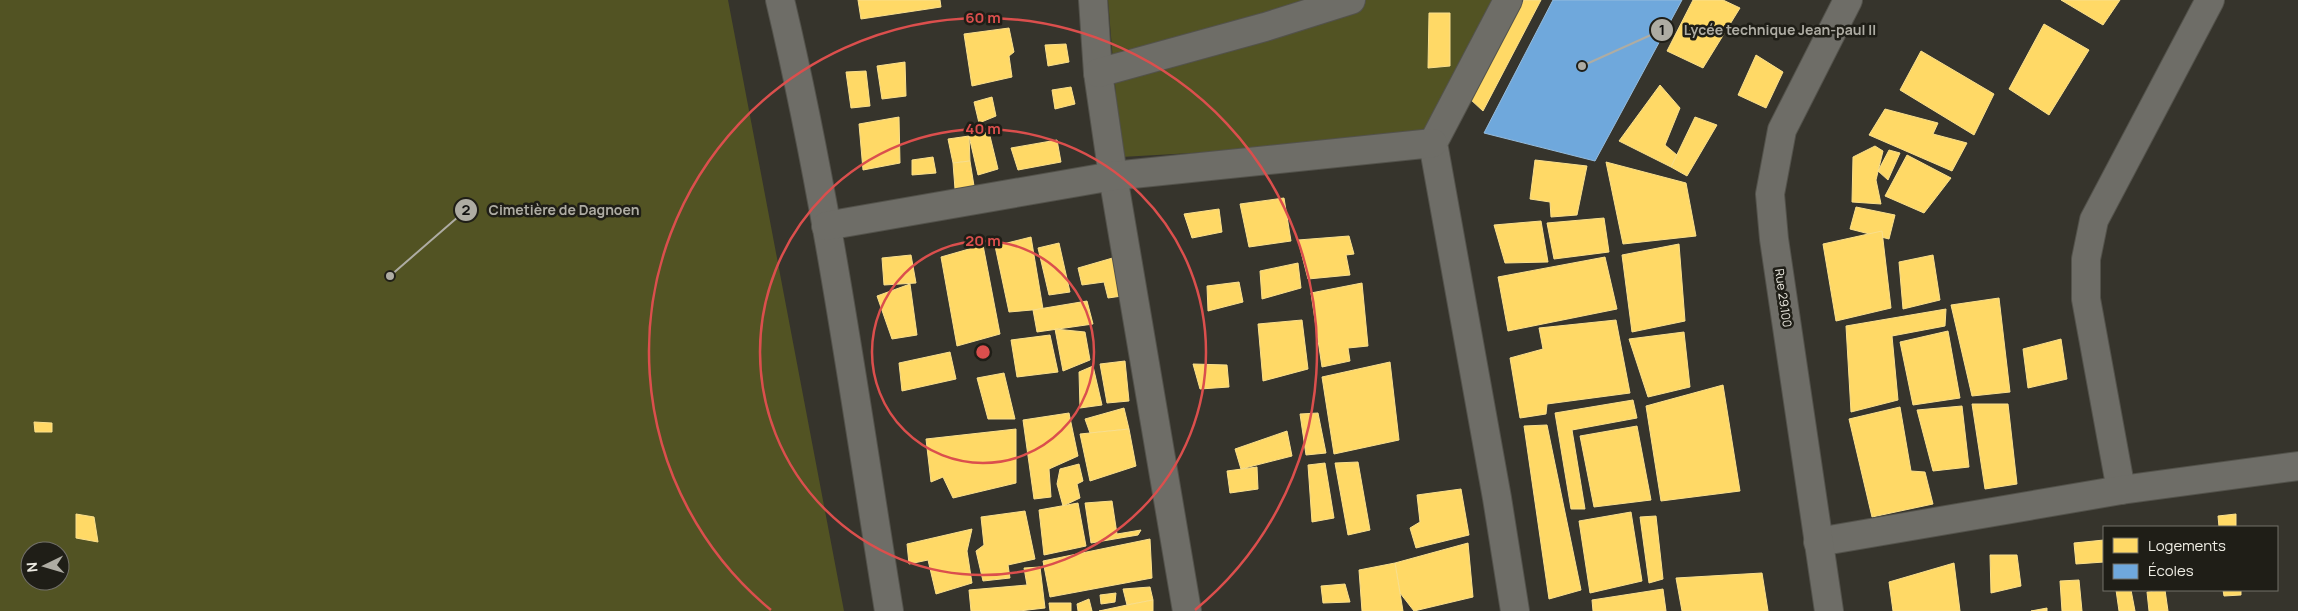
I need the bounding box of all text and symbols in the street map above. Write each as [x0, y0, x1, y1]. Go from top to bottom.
text: 60 m [965, 7, 1001, 28]
callout: Lycée technique Jean-paul II [1649, 15, 1886, 44]
text: 1 [1659, 19, 1665, 40]
text: Lycée technique Jean-paul II [1684, 20, 1876, 39]
text: 40 m [965, 118, 1001, 139]
callout: Cimetière de Dagnoen [454, 195, 649, 224]
text: 2 [462, 199, 471, 220]
text: Cimetière de Dagnoen [489, 200, 639, 219]
text: 20 m [965, 230, 1001, 251]
street label: Rue 29.100 [1771, 267, 1796, 328]
centre of rings [974, 343, 992, 361]
legend [2103, 526, 2278, 591]
text: Logements [2148, 535, 2226, 556]
north arrow [20, 541, 70, 591]
text: Écoles [2148, 560, 2194, 581]
text: N [22, 561, 41, 573]

